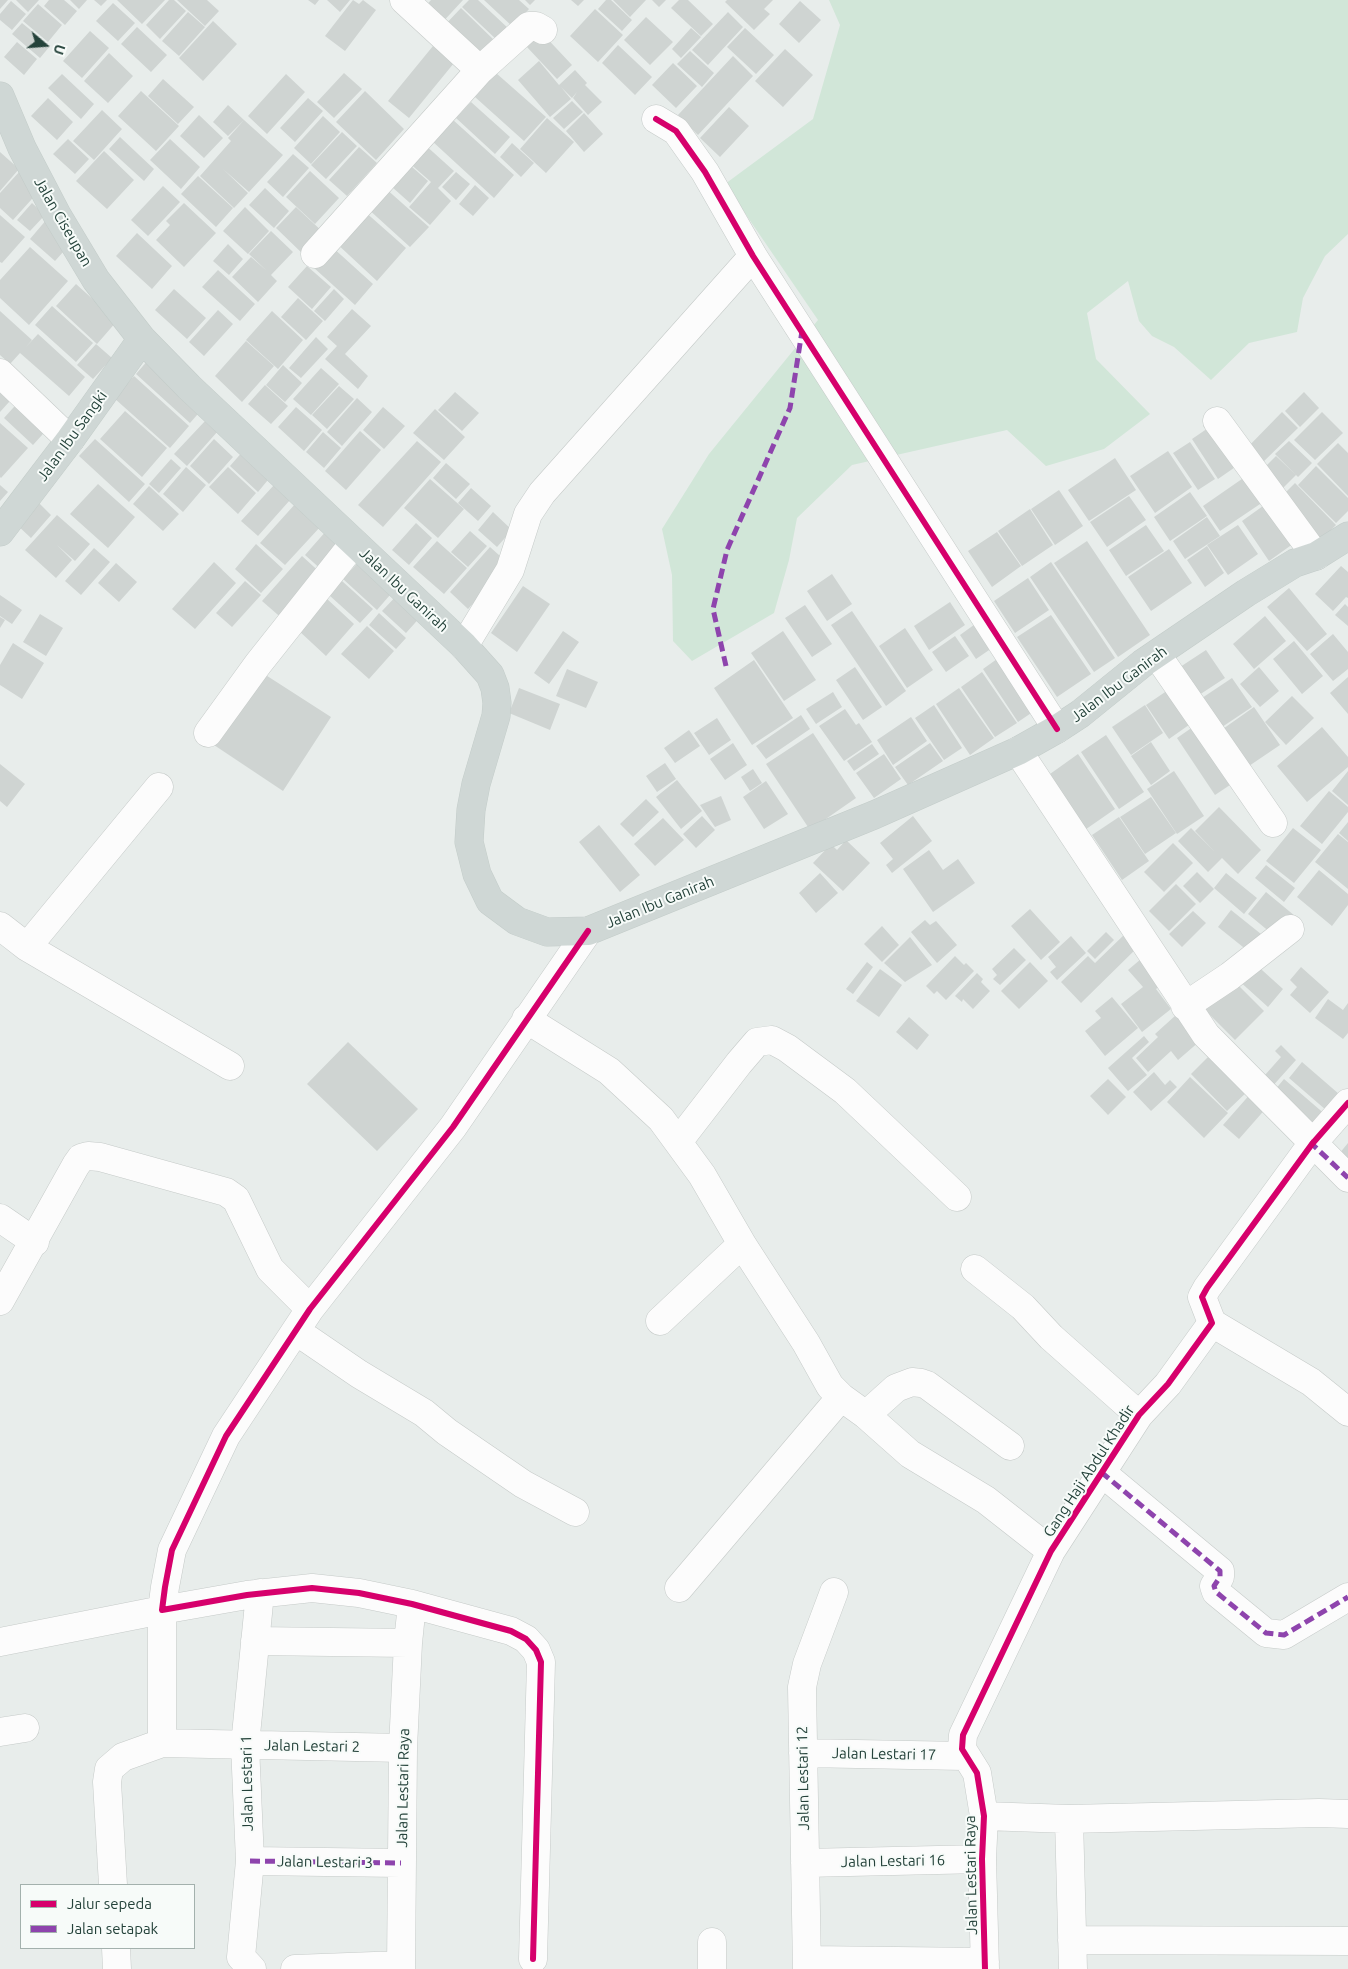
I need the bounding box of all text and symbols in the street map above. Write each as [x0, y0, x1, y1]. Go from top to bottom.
north arrow [20, 20, 70, 70]
text: U [50, 42, 68, 57]
street label: Jalan Ciseupan [30, 174, 96, 270]
street label: Jalan Ibu Sangki [33, 387, 111, 485]
street label: Jalan Ibu Ganirah [356, 544, 452, 636]
street label: Jalan Ibu Ganirah [1068, 642, 1170, 726]
street label: Jalan Ibu Ganirah [603, 872, 717, 932]
street label: Gang Haji Abdul Khadir [1040, 1402, 1138, 1540]
street label: Jalan Lestari 12 [793, 1726, 813, 1830]
street label: Jalan Lestari Raya [393, 1728, 413, 1848]
street label: Jalan Lestari 1 [237, 1735, 257, 1831]
street label: Jalan Lestari 2 [264, 1736, 360, 1756]
street label: Jalan Lestari 17 [832, 1744, 936, 1764]
street label: Jalan Lestari Raya [961, 1815, 981, 1935]
street label: Jalan Lestari 16 [841, 1851, 945, 1871]
street label: Jalan Lestari 3 [277, 1852, 373, 1872]
legend [20, 1884, 195, 1949]
text: Jalur sepeda [67, 1895, 152, 1912]
text: Jalan setapak [67, 1920, 158, 1937]

